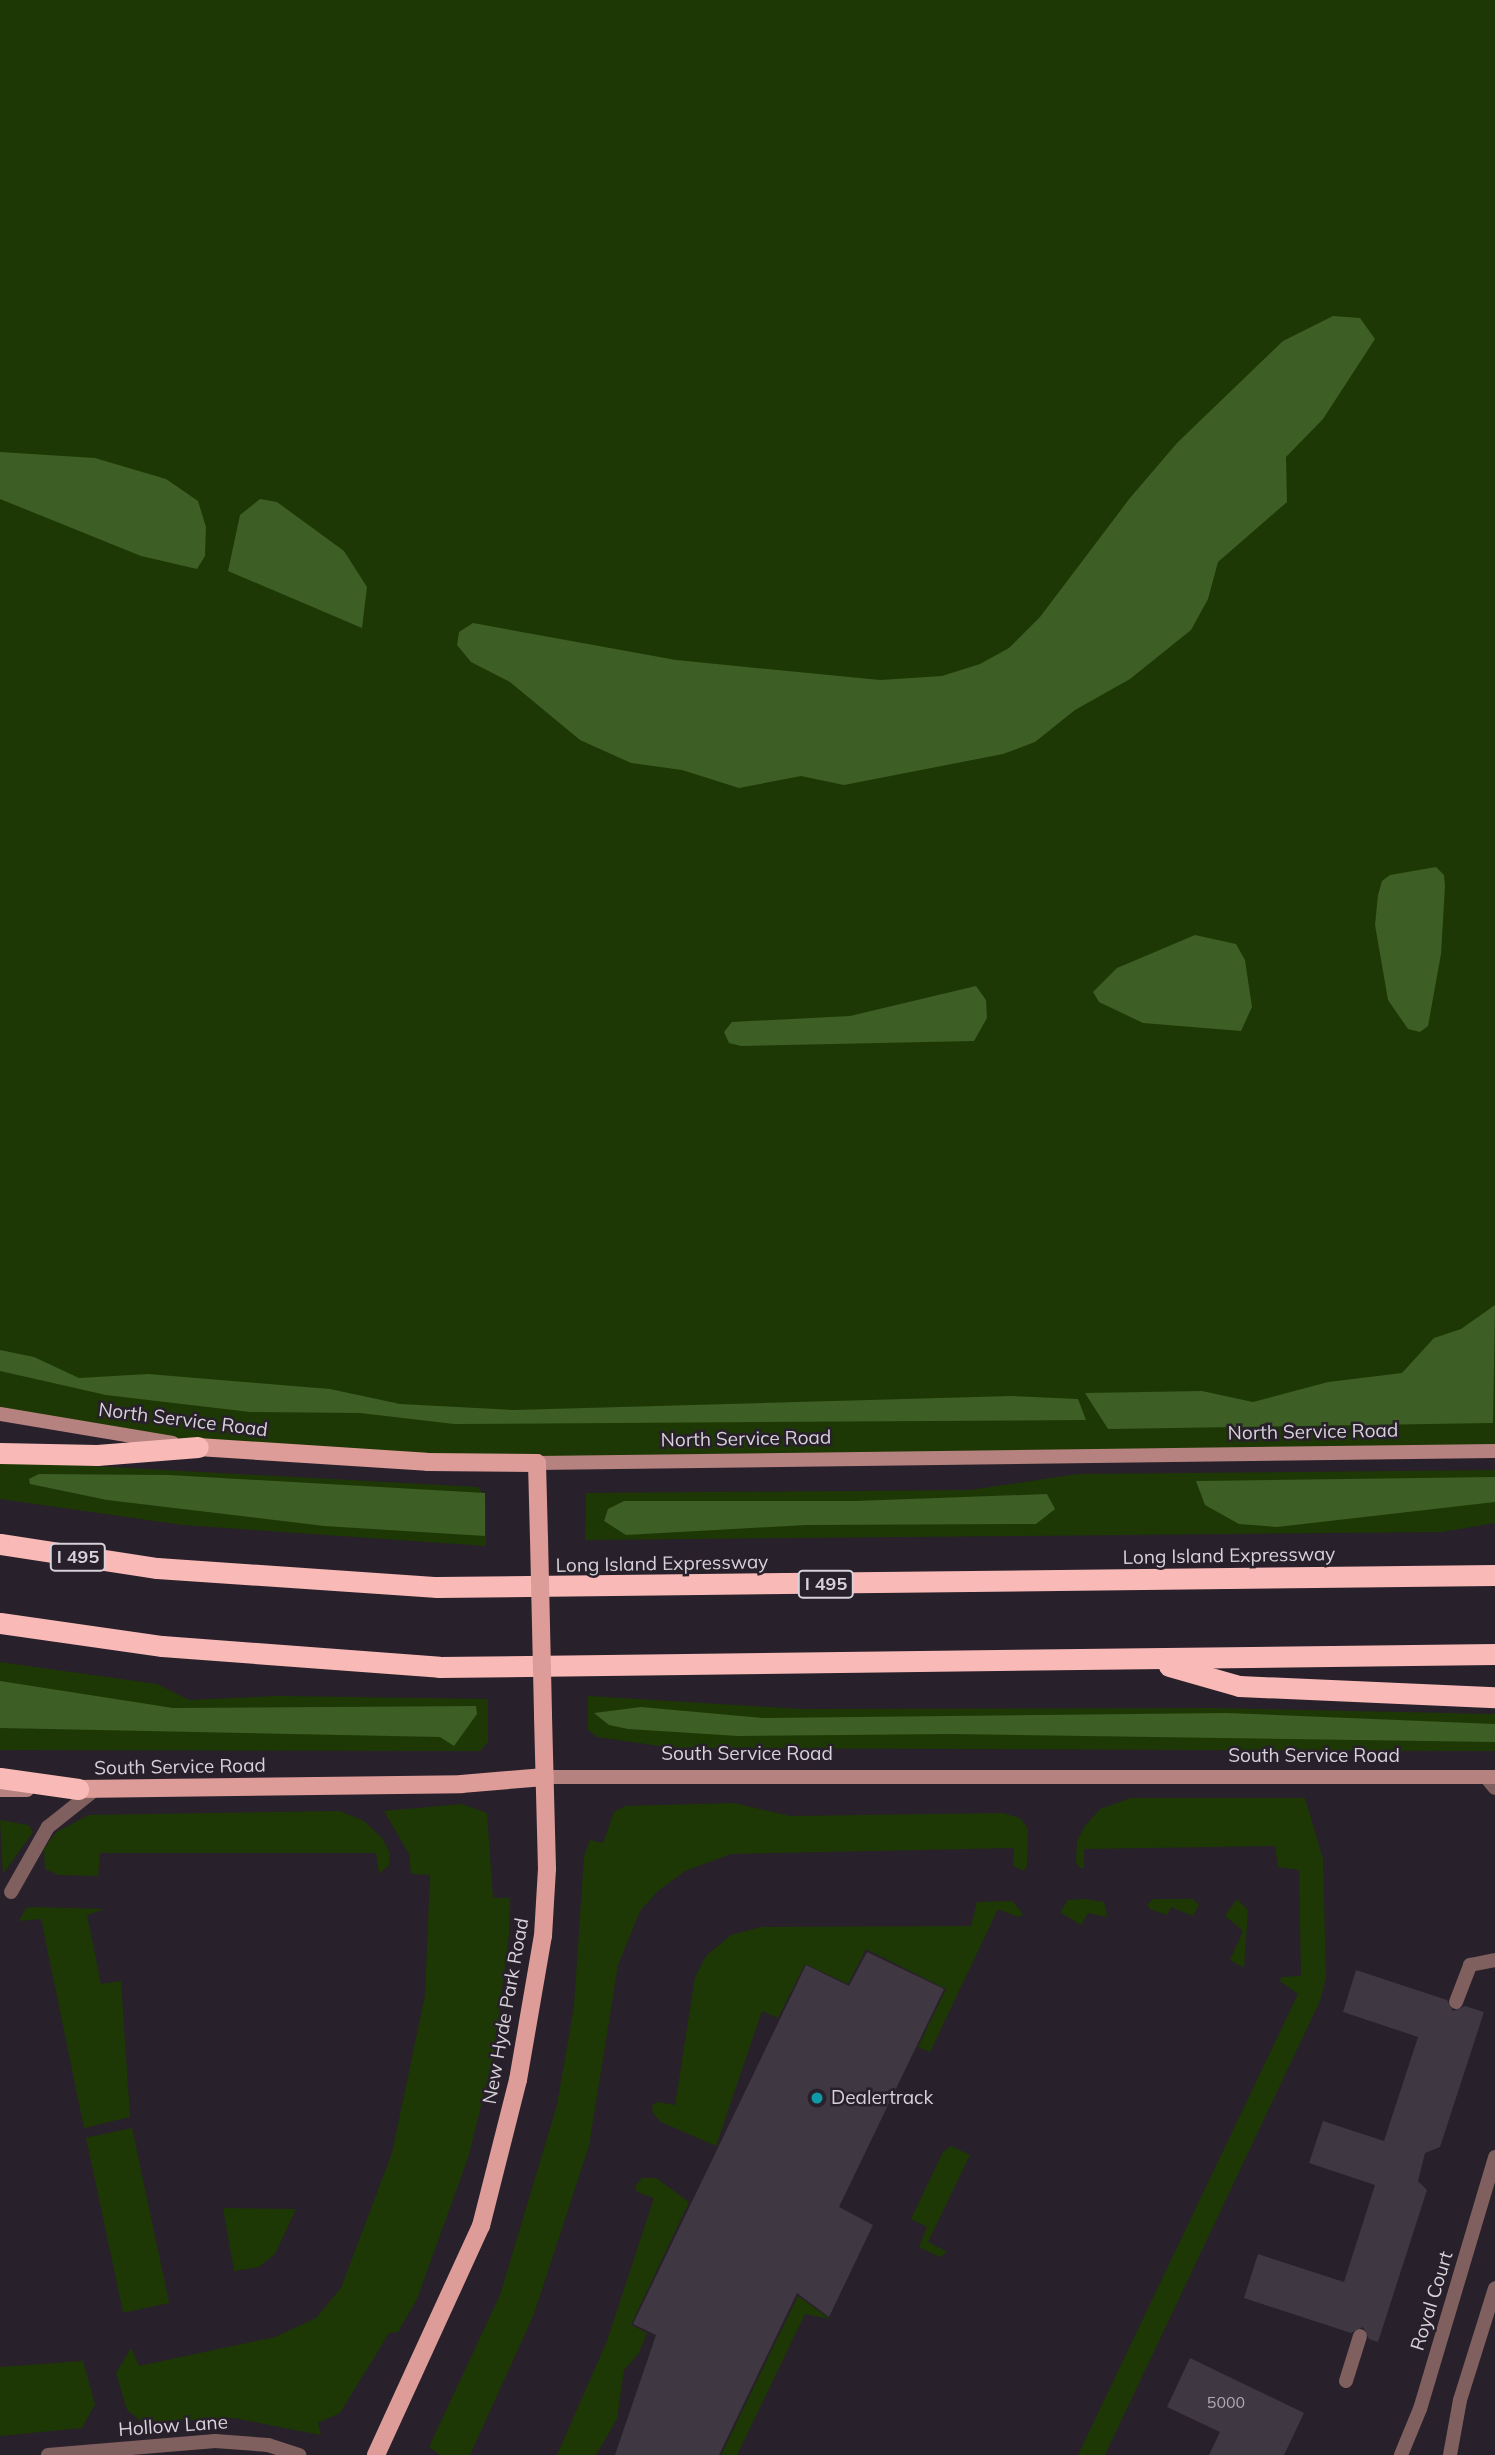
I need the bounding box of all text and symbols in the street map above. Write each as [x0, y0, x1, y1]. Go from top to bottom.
street label: North Service Road [97, 1398, 269, 1442]
street label: North Service Road [1228, 1419, 1398, 1445]
street label: North Service Road [661, 1426, 831, 1452]
road number: I 495 [48, 1542, 108, 1572]
street label: Long Island Expressway [1122, 1543, 1336, 1569]
street label: Long Island Expressway [555, 1551, 769, 1577]
road number: I 495 [796, 1569, 856, 1598]
street label: South Service Road [661, 1743, 833, 1765]
street label: South Service Road [1228, 1745, 1400, 1767]
street label: South Service Road [94, 1754, 266, 1780]
street label: New Hyde Park Road [478, 1916, 534, 2106]
place label: Dealertrack [831, 2087, 933, 2109]
marker: Dealertrack [809, 2090, 825, 2106]
street label: Royal Court [1406, 2249, 1458, 2353]
house number: 5000 [1207, 2392, 1245, 2412]
street label: Hollow Lane [117, 2411, 229, 2441]

